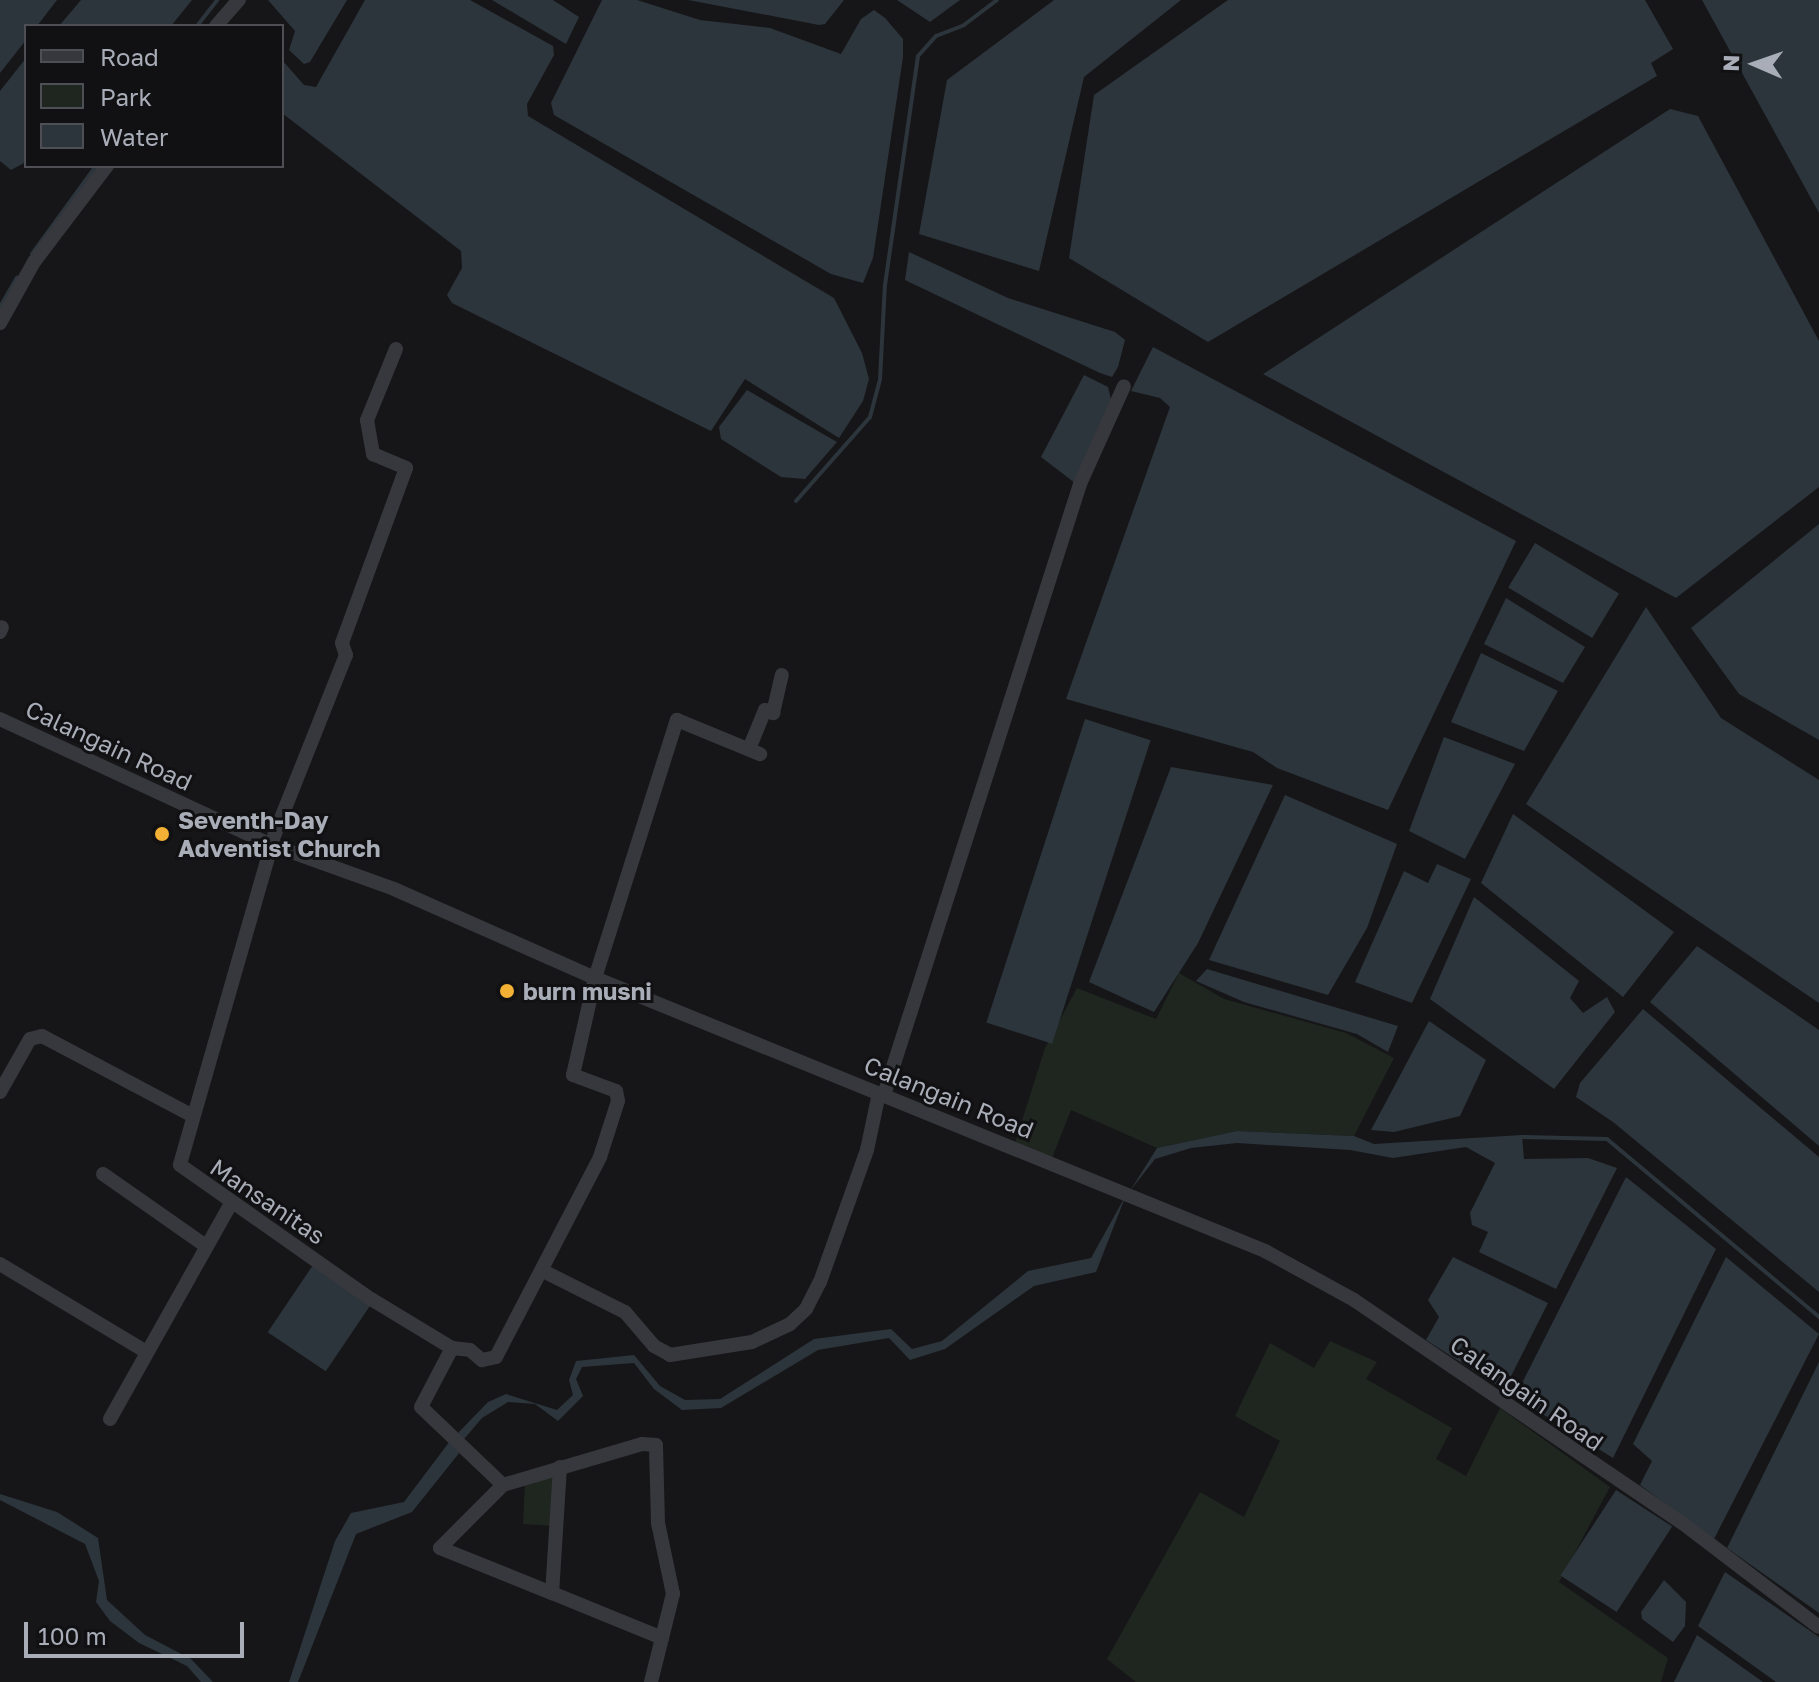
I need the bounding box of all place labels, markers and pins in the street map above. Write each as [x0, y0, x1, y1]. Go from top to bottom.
place label: Seventh-Day Adventist Church [178, 806, 380, 862]
marker: Seventh-Day Adventist Church [153, 825, 171, 843]
place label: burn musni [523, 977, 652, 1005]
marker: burn musni [498, 982, 516, 1000]

